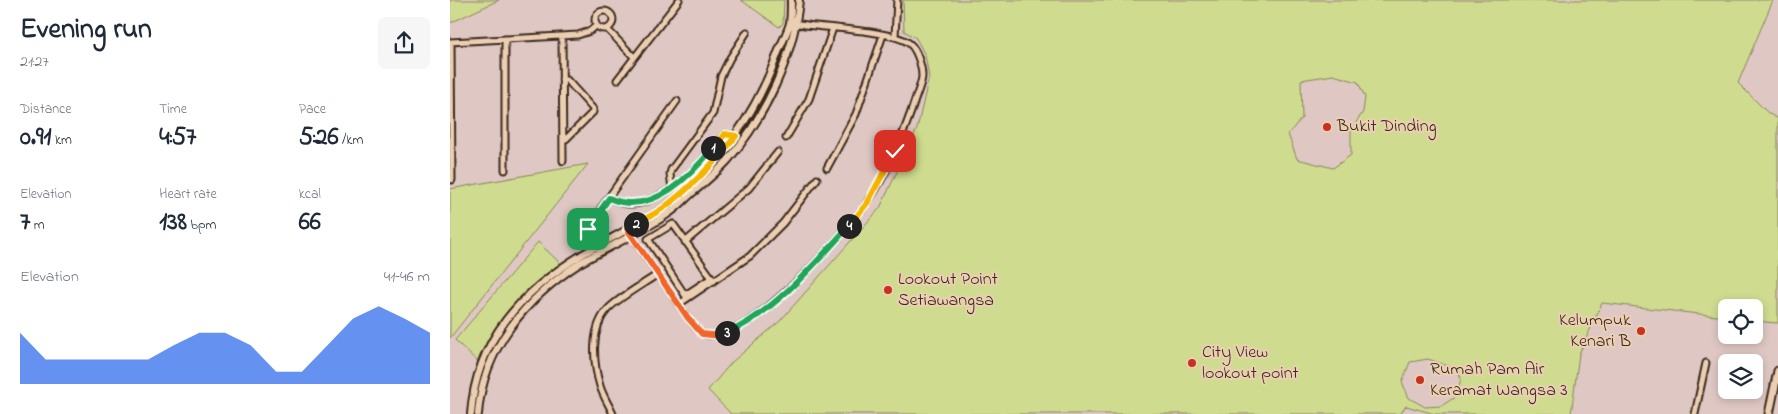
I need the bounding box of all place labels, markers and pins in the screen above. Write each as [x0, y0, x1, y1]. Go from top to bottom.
place label: Bukit Dinding [1336, 114, 1437, 141]
marker: Bukit Dinding [1321, 121, 1333, 133]
pin [874, 130, 916, 172]
pin: 1 [700, 136, 726, 160]
pin [567, 208, 609, 250]
pin: 2 [624, 212, 648, 236]
pin: 4 [836, 214, 862, 238]
place label: Lookout Point Setiawangsa [898, 267, 998, 315]
marker: Lookout Point Setiawangsa [882, 284, 894, 296]
place label: Kelumpuk Kenari B [1559, 308, 1631, 355]
pin: 3 [714, 320, 740, 346]
marker: Kelumpuk Kenari B [1635, 325, 1647, 337]
place label: City View lookout point [1202, 340, 1299, 387]
marker: City View lookout point [1186, 357, 1198, 369]
place label: Rumah Pam Air Keramat Wangsa 3 [1430, 357, 1568, 405]
marker: Rumah Pam Air Keramat Wangsa 3 [1414, 374, 1426, 386]

